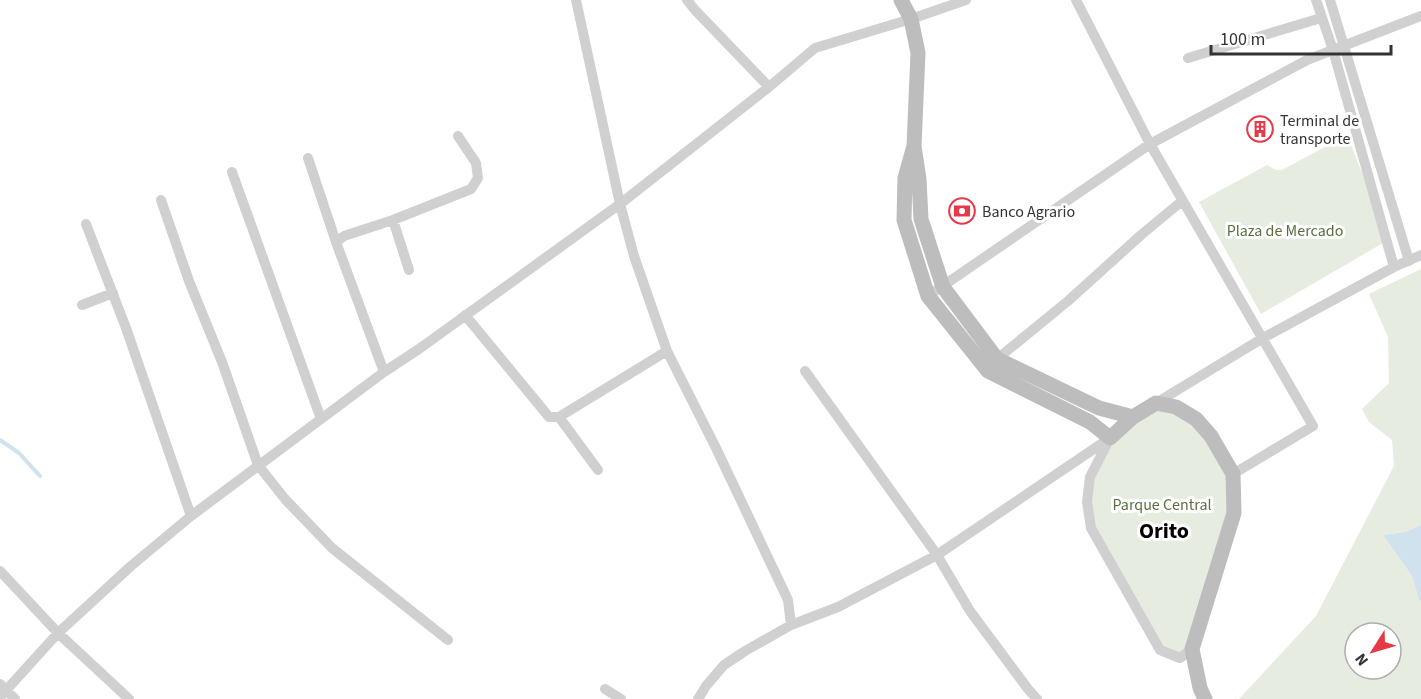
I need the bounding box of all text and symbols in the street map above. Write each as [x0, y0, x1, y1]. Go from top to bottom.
scale bar [1211, 18, 1391, 56]
text: 100 m [1220, 27, 1265, 52]
place label: Terminal de transporte [1280, 110, 1359, 150]
building icon: Terminal de transporte [1245, 114, 1275, 144]
bank icon: Banco Agrario [947, 196, 977, 226]
place label: Banco Agrario [982, 201, 1075, 223]
park label: Plaza de Mercado [1227, 220, 1343, 242]
park label: Parque Central [1112, 494, 1212, 516]
district label: Orito [1139, 515, 1189, 547]
north arrow [1343, 621, 1403, 681]
text: N [1350, 649, 1374, 670]

